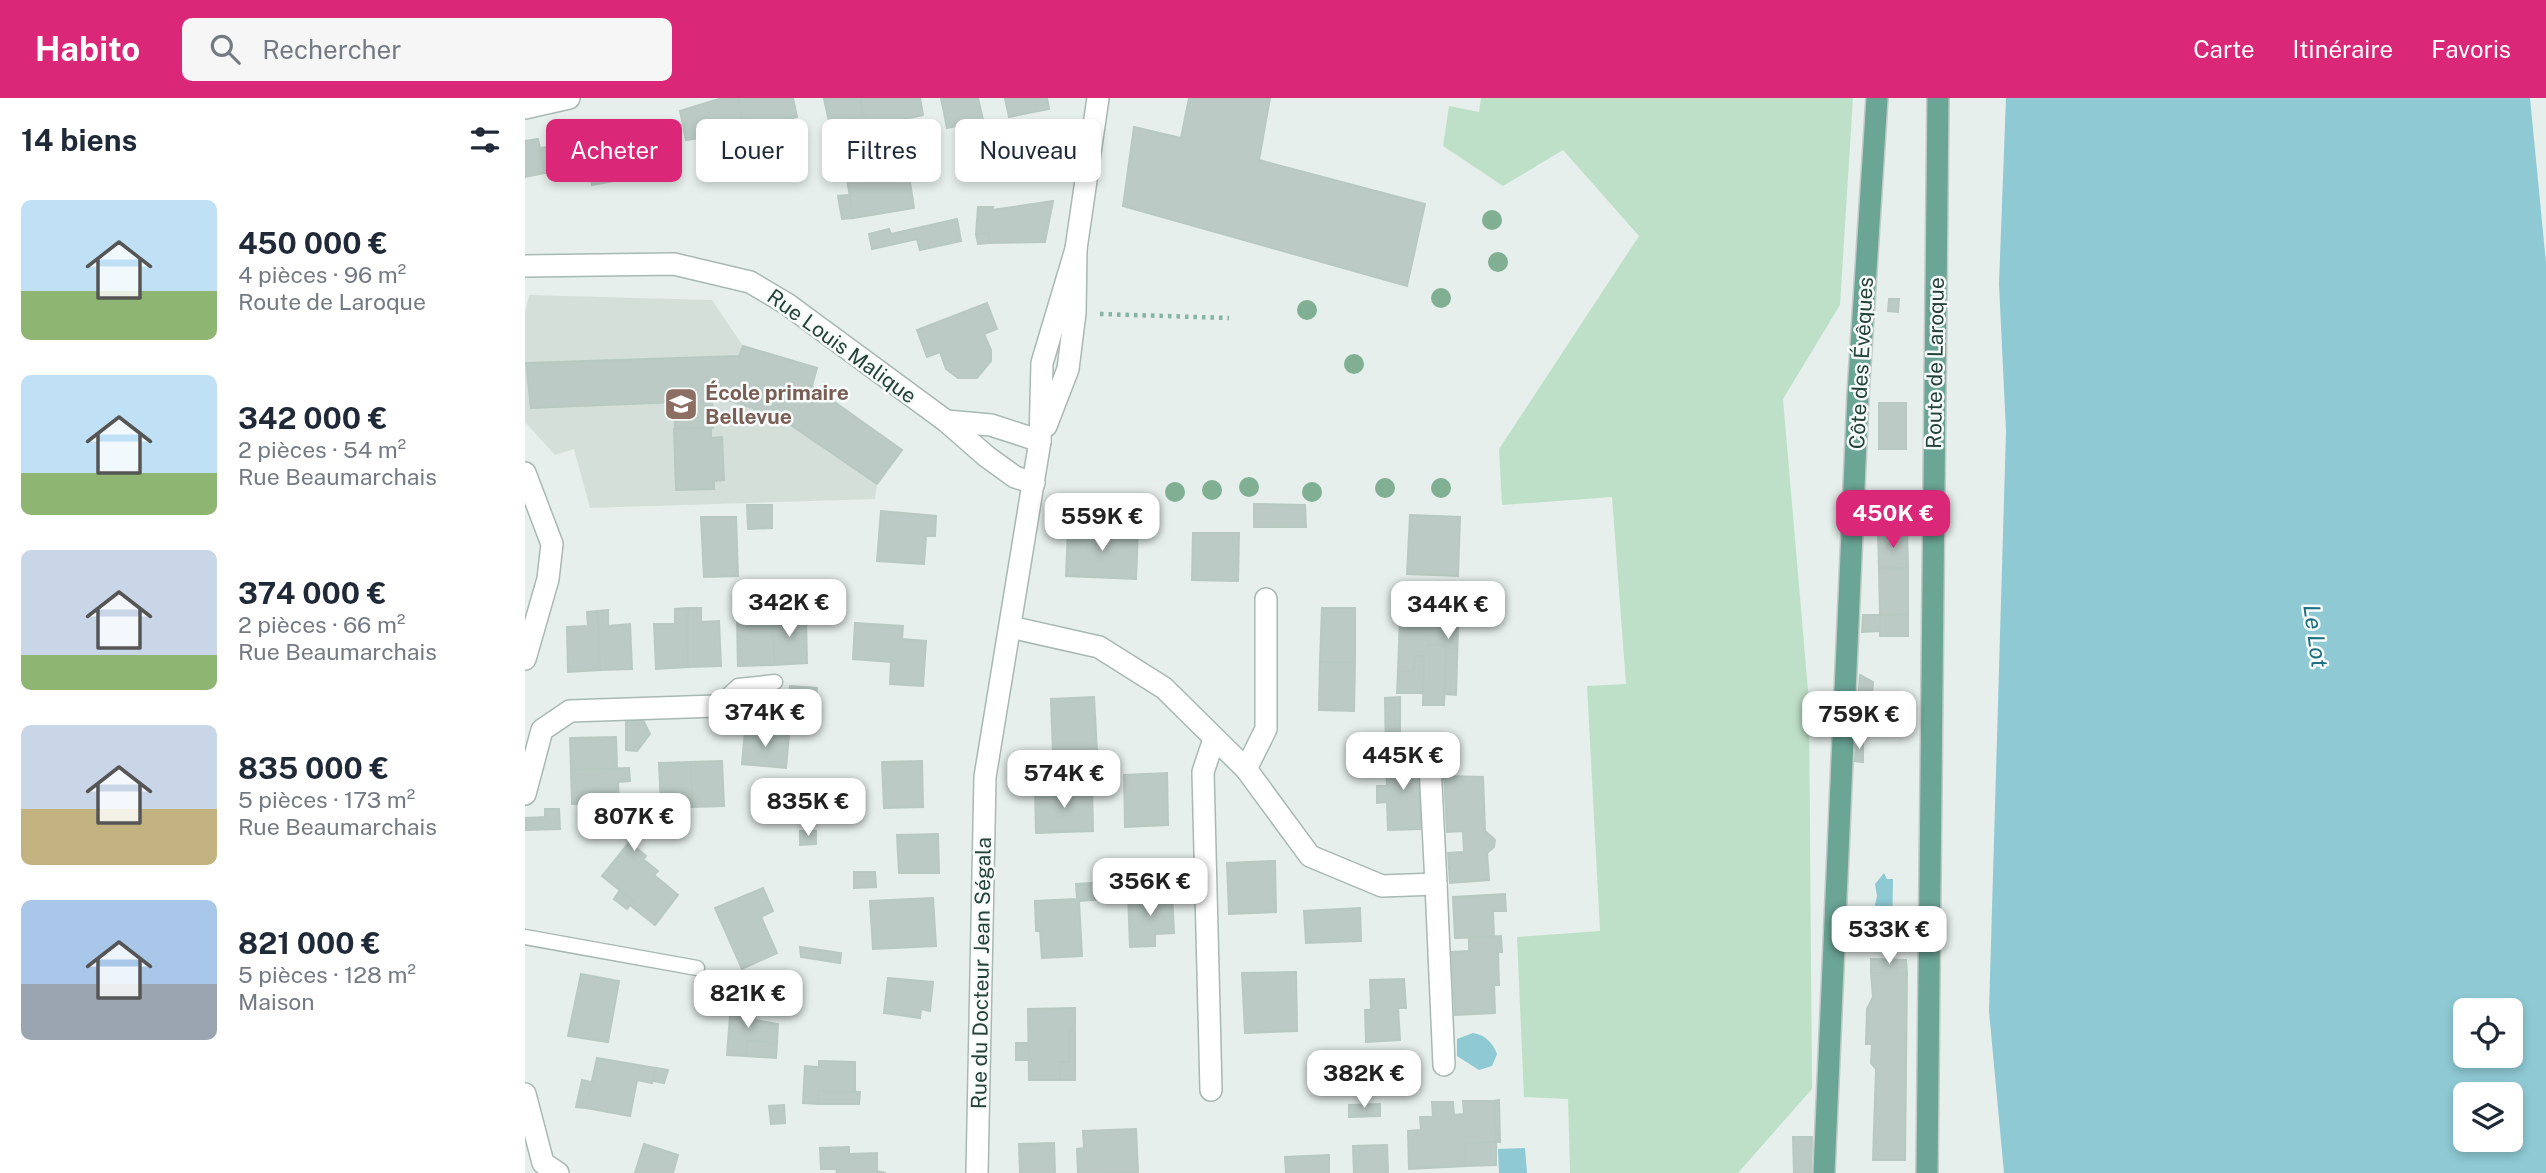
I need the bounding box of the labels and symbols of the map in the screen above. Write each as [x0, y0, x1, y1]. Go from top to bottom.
street label: Côte des Évêques [1844, 276, 1878, 450]
street label: Route de Laroque [1921, 277, 1949, 449]
street label: Rue Louis Malique [763, 284, 921, 408]
place label: École primaire Bellevue [705, 380, 849, 429]
school or university icon: École primaire Bellevue [662, 385, 700, 423]
pin: 450K € [1836, 490, 1950, 550]
pin: 559K € [1045, 494, 1159, 553]
pin: 342K € [732, 580, 846, 639]
pin: 344K € [1391, 582, 1505, 641]
water label: Le Lot [2298, 603, 2334, 670]
pin: 374K € [708, 690, 822, 749]
pin: 759K € [1802, 692, 1916, 751]
pin: 445K € [1346, 732, 1460, 792]
pin: 574K € [1007, 750, 1121, 810]
pin: 835K € [751, 778, 865, 838]
pin: 807K € [577, 794, 691, 853]
street label: Rue du Docteur Jean Ségala [966, 837, 996, 1109]
pin: 356K € [1093, 858, 1207, 918]
pin: 533K € [1832, 906, 1946, 966]
pin: 821K € [691, 970, 805, 1030]
pin: 382K € [1307, 1051, 1421, 1110]

